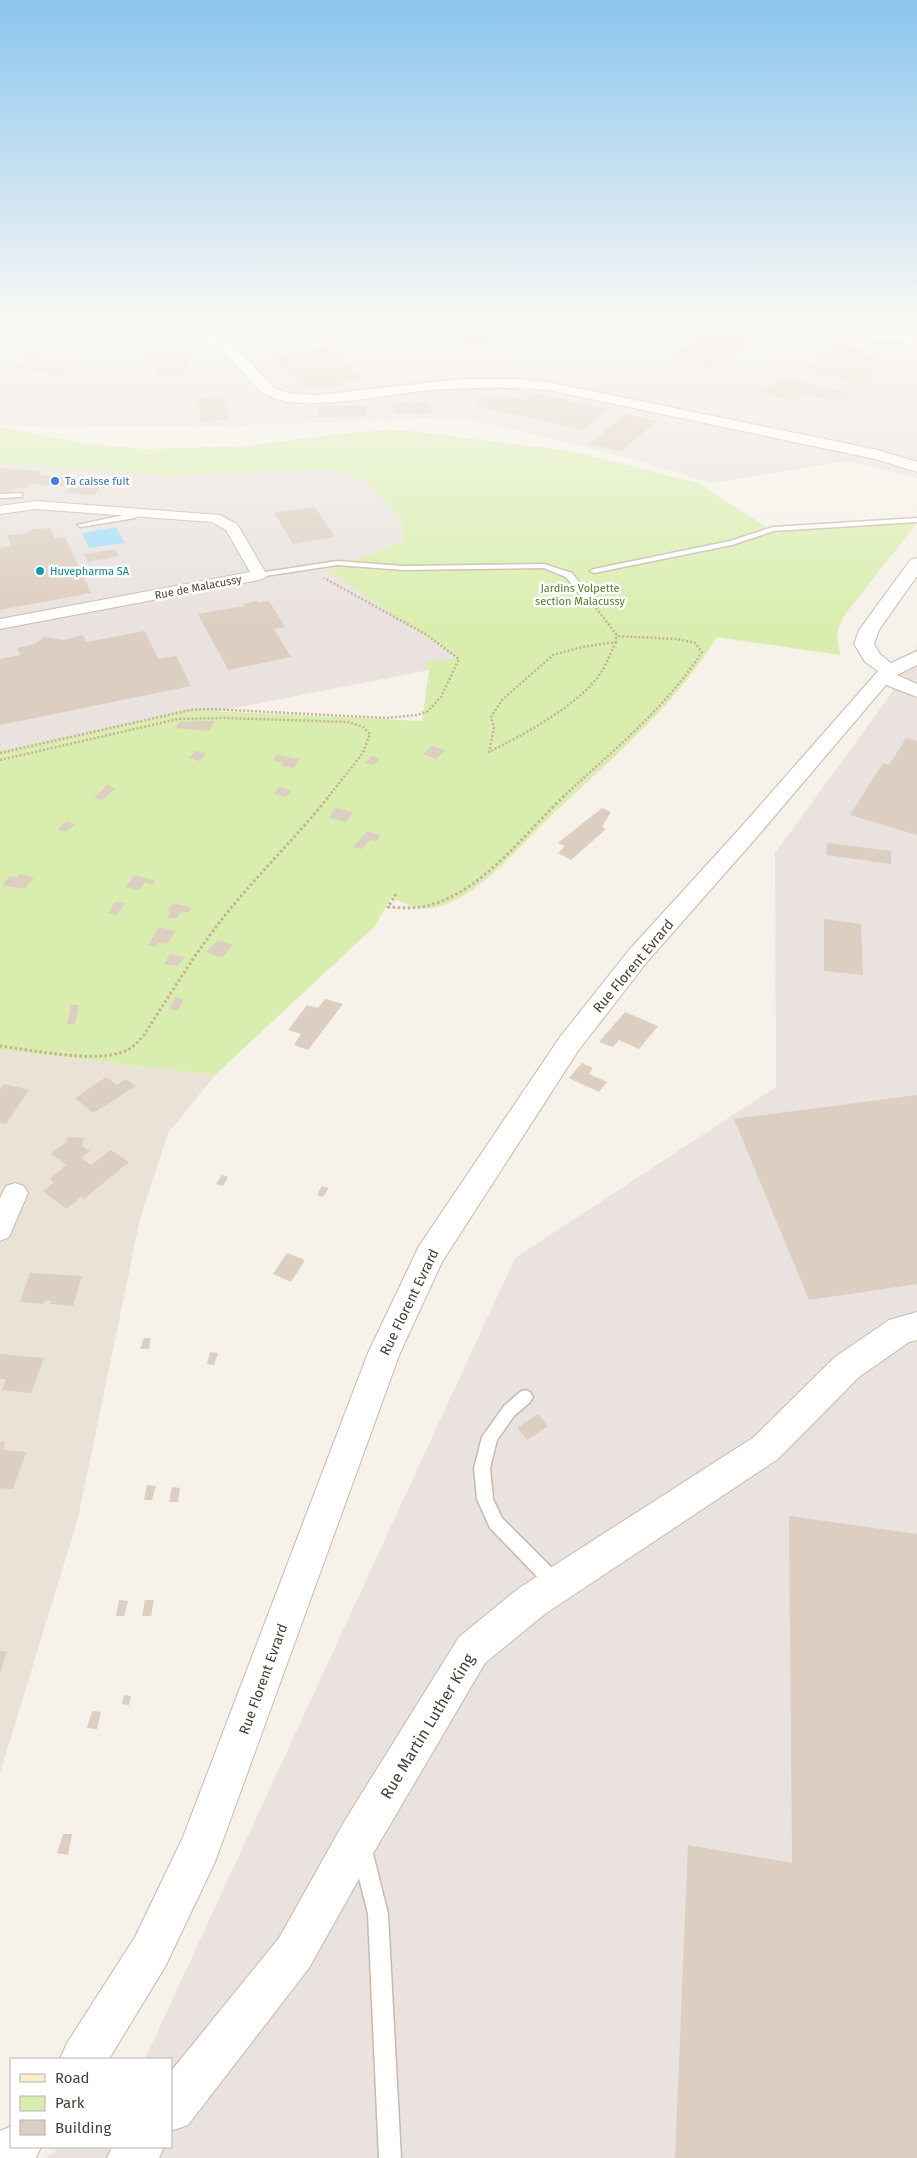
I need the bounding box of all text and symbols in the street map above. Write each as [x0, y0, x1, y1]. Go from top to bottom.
marker: Ta caisse fuit [49, 475, 61, 487]
place label: Ta caisse fuit [65, 475, 130, 488]
marker: Huvepharma SA [34, 565, 46, 577]
place label: Huvepharma SA [50, 565, 130, 578]
street label: Rue de Malacussy [154, 573, 243, 602]
park label: Jardins Volpette section Malacussy [535, 582, 625, 608]
street label: Rue Florent Evrard [589, 916, 677, 1016]
street label: Rue Florent Evrard [376, 1246, 443, 1358]
street label: Rue Florent Evrard [236, 1622, 291, 1737]
street label: Rue Martin Luther King [376, 1650, 479, 1802]
legend [10, 2058, 172, 2148]
text: Road [55, 2069, 90, 2087]
text: Park [55, 2094, 85, 2112]
text: Building [55, 2119, 111, 2137]

